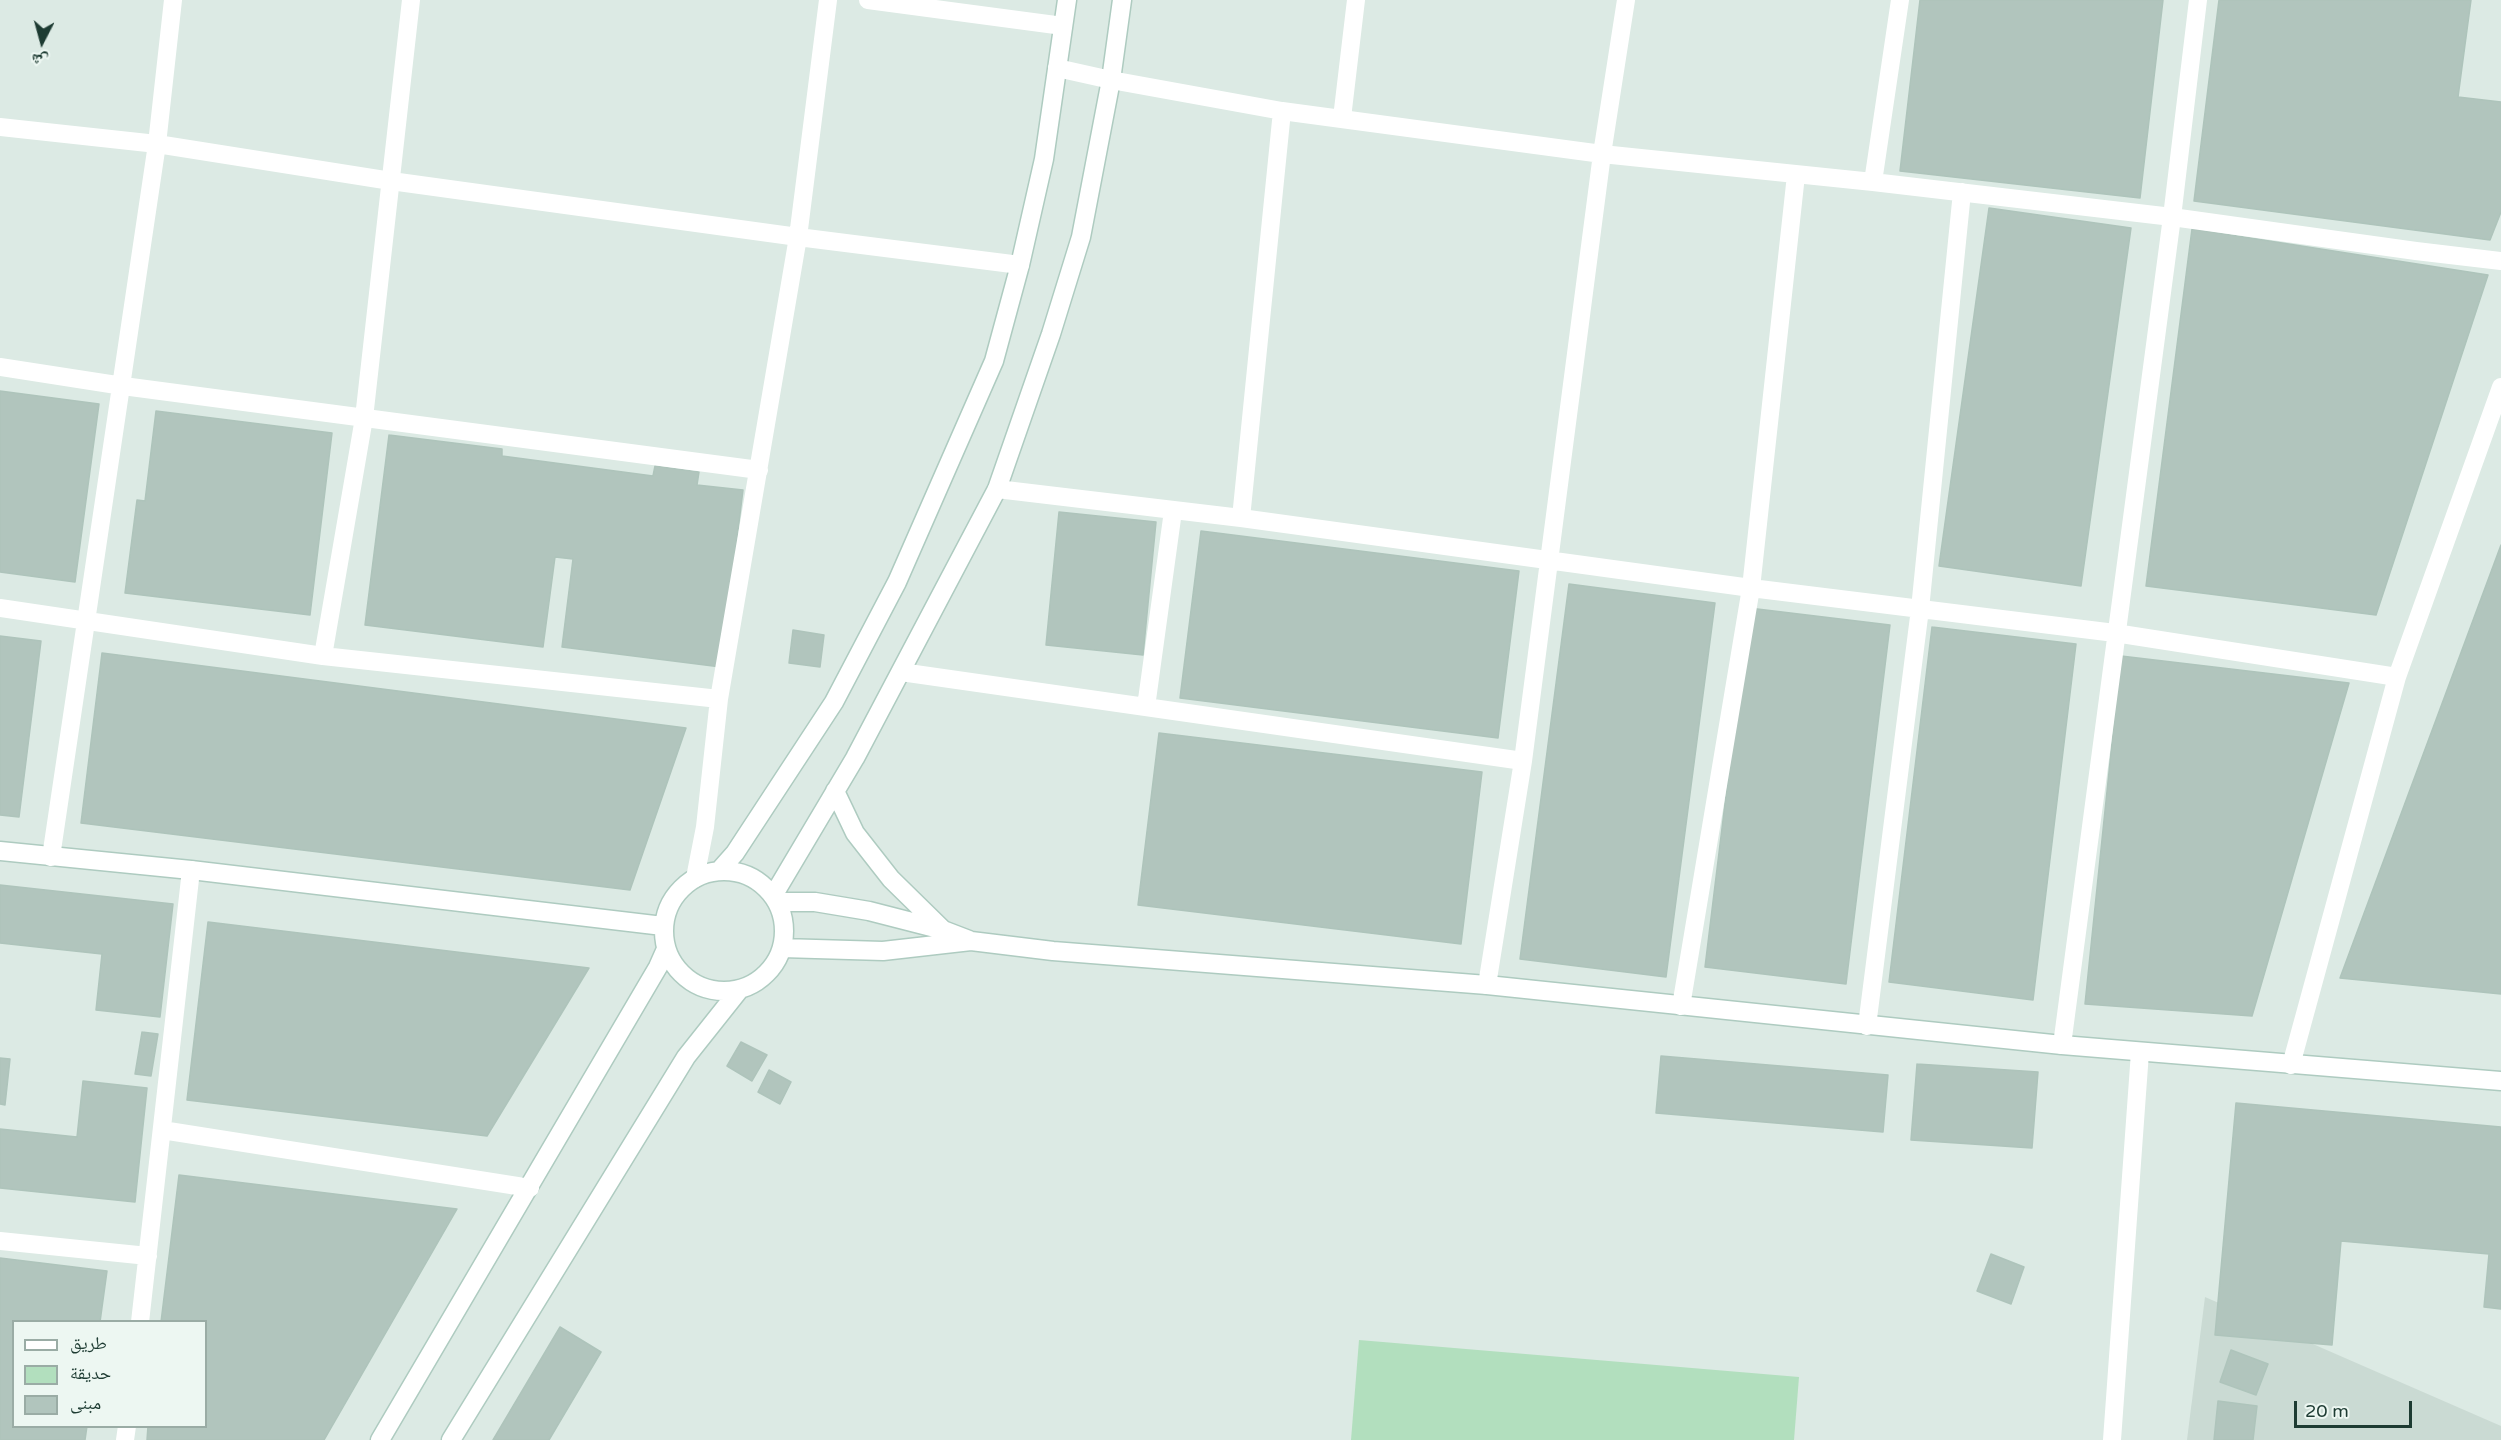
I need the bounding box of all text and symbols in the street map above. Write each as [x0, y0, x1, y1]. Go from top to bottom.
north arrow [12, 12, 72, 72]
text: ش [31, 49, 50, 71]
legend [12, 1320, 207, 1428]
text: طريق [70, 1332, 107, 1354]
text: حديقة [70, 1362, 111, 1384]
scale bar [2297, 1389, 2416, 1427]
text: مبنى [70, 1392, 101, 1414]
text: 20 m [2305, 1400, 2349, 1422]

